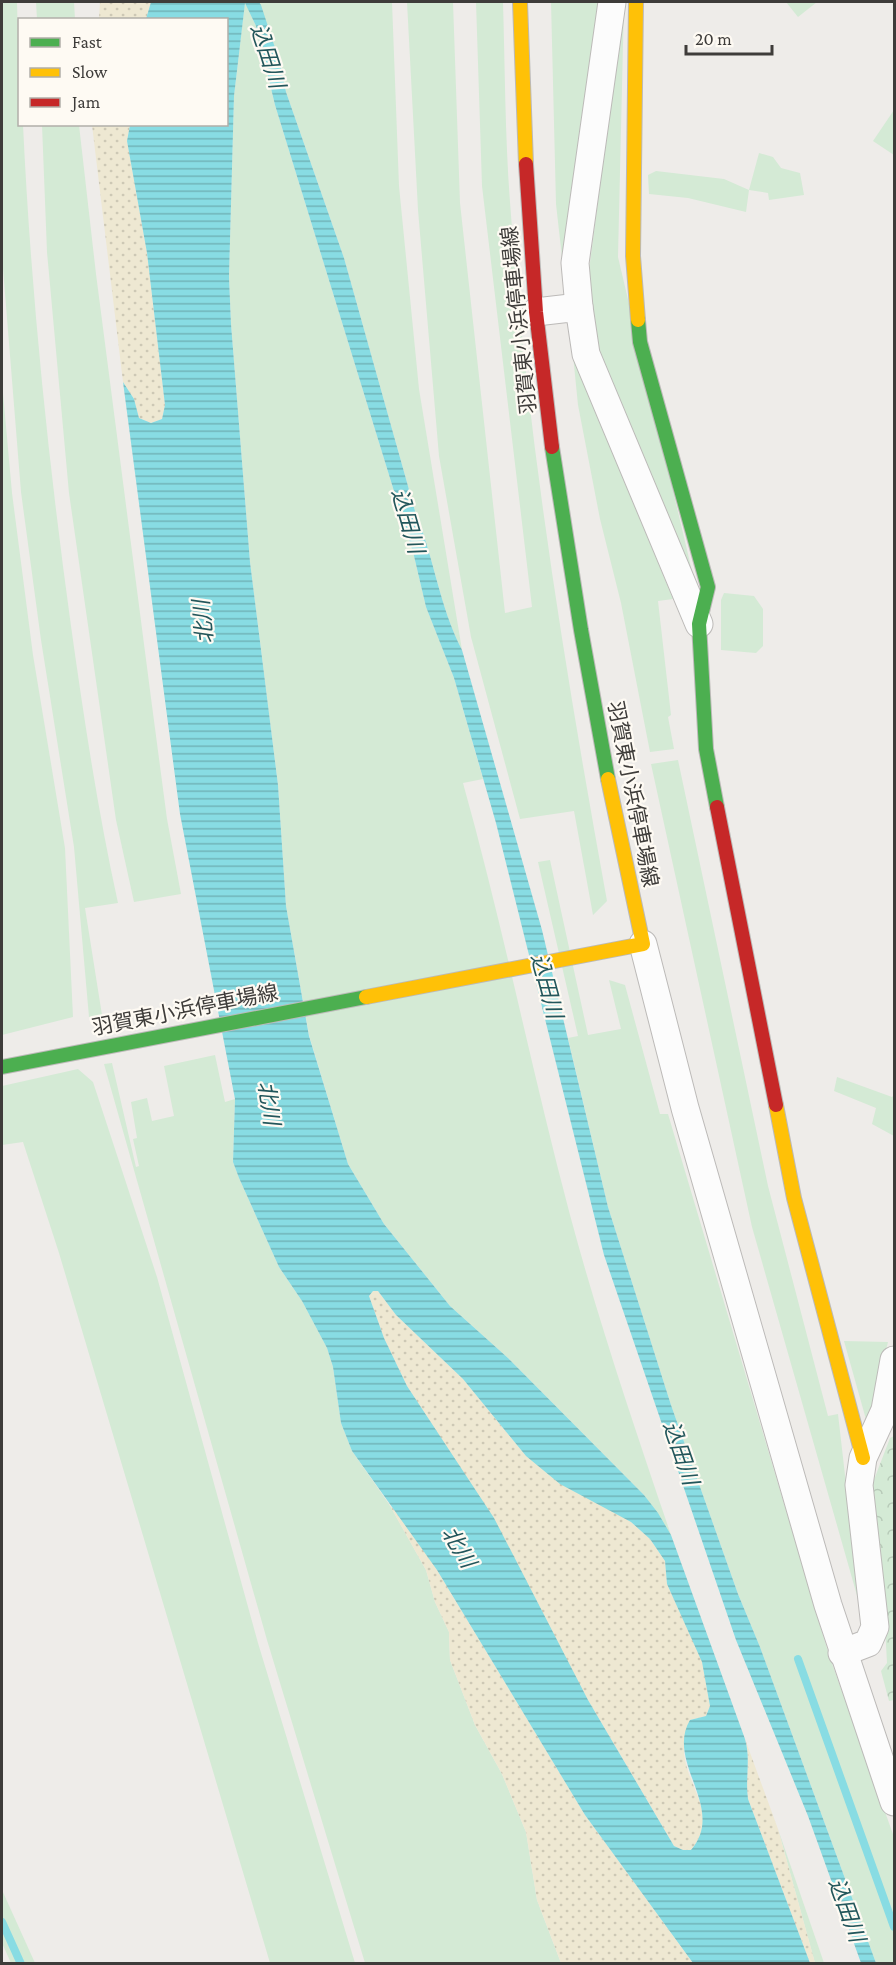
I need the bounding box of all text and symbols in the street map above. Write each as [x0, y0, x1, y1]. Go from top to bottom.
legend [18, 18, 228, 126]
scale bar [686, 18, 772, 56]
water label: 込田川 [246, 21, 291, 93]
text: 20 m [695, 29, 732, 49]
text: Fast [72, 32, 103, 52]
text: Slow [72, 62, 108, 82]
text: Jam [70, 92, 101, 112]
street label: 羽賀東小浜停車場線 [497, 225, 541, 415]
water label: 込田川 [387, 486, 430, 558]
water label: 北川 [188, 597, 218, 645]
street label: 羽賀東小浜停車場線 [603, 699, 663, 889]
water label: 込田川 [526, 951, 568, 1023]
street label: 羽賀東小浜停車場線 [90, 980, 280, 1040]
water label: 北川 [253, 1079, 285, 1129]
water label: 込田川 [658, 1418, 704, 1490]
water label: 北川 [437, 1522, 482, 1574]
water label: 込田川 [824, 1875, 871, 1947]

